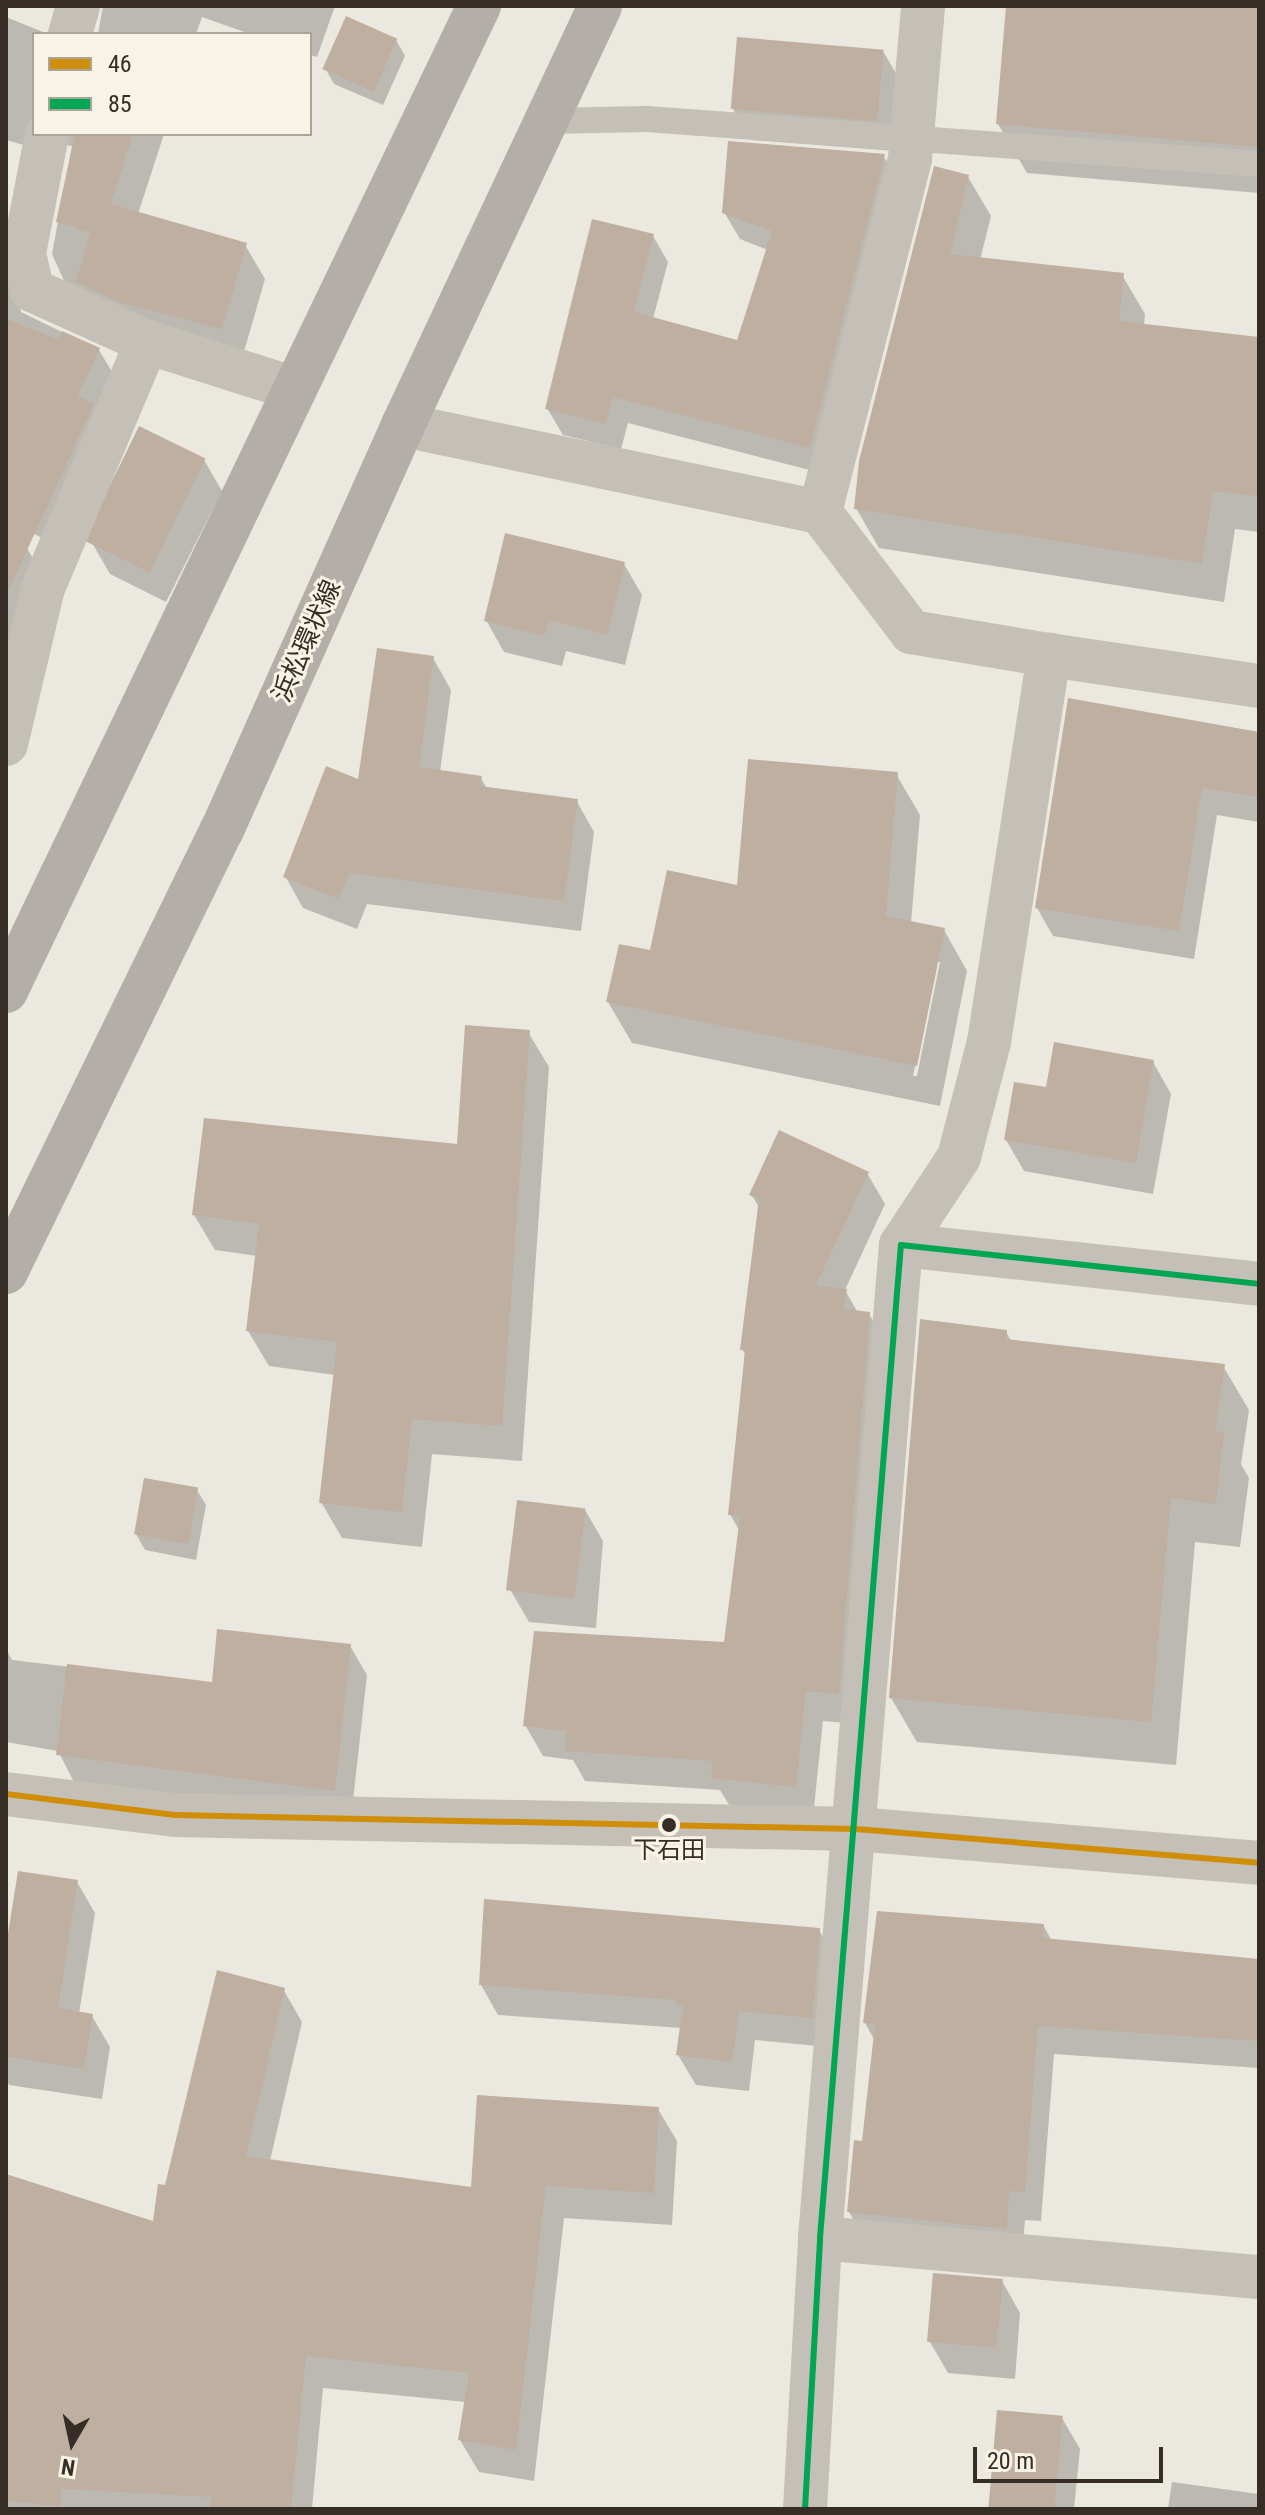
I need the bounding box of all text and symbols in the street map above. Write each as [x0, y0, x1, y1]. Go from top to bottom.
legend [32, 32, 312, 136]
text: 46 [108, 50, 132, 78]
text: 85 [108, 90, 132, 118]
street label: 浜松環状線 [266, 575, 348, 707]
marker: 下石田 [661, 1817, 677, 1833]
place label: 下石田 [633, 1837, 705, 1865]
north arrow [32, 2403, 112, 2483]
scale bar [977, 2431, 1167, 2481]
text: 20 m [987, 2447, 1034, 2475]
text: N [60, 2454, 77, 2481]

